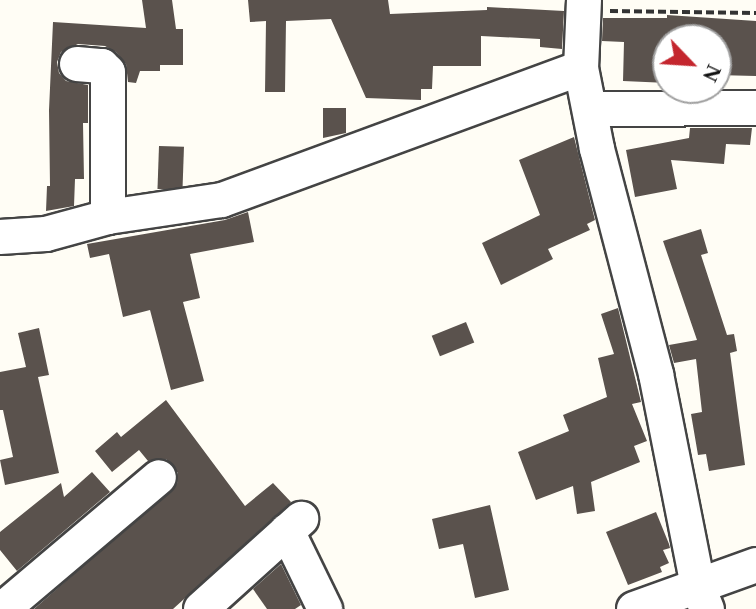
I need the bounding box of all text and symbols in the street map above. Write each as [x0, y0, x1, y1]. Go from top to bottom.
north arrow [652, 24, 732, 104]
text: N [698, 61, 727, 86]

